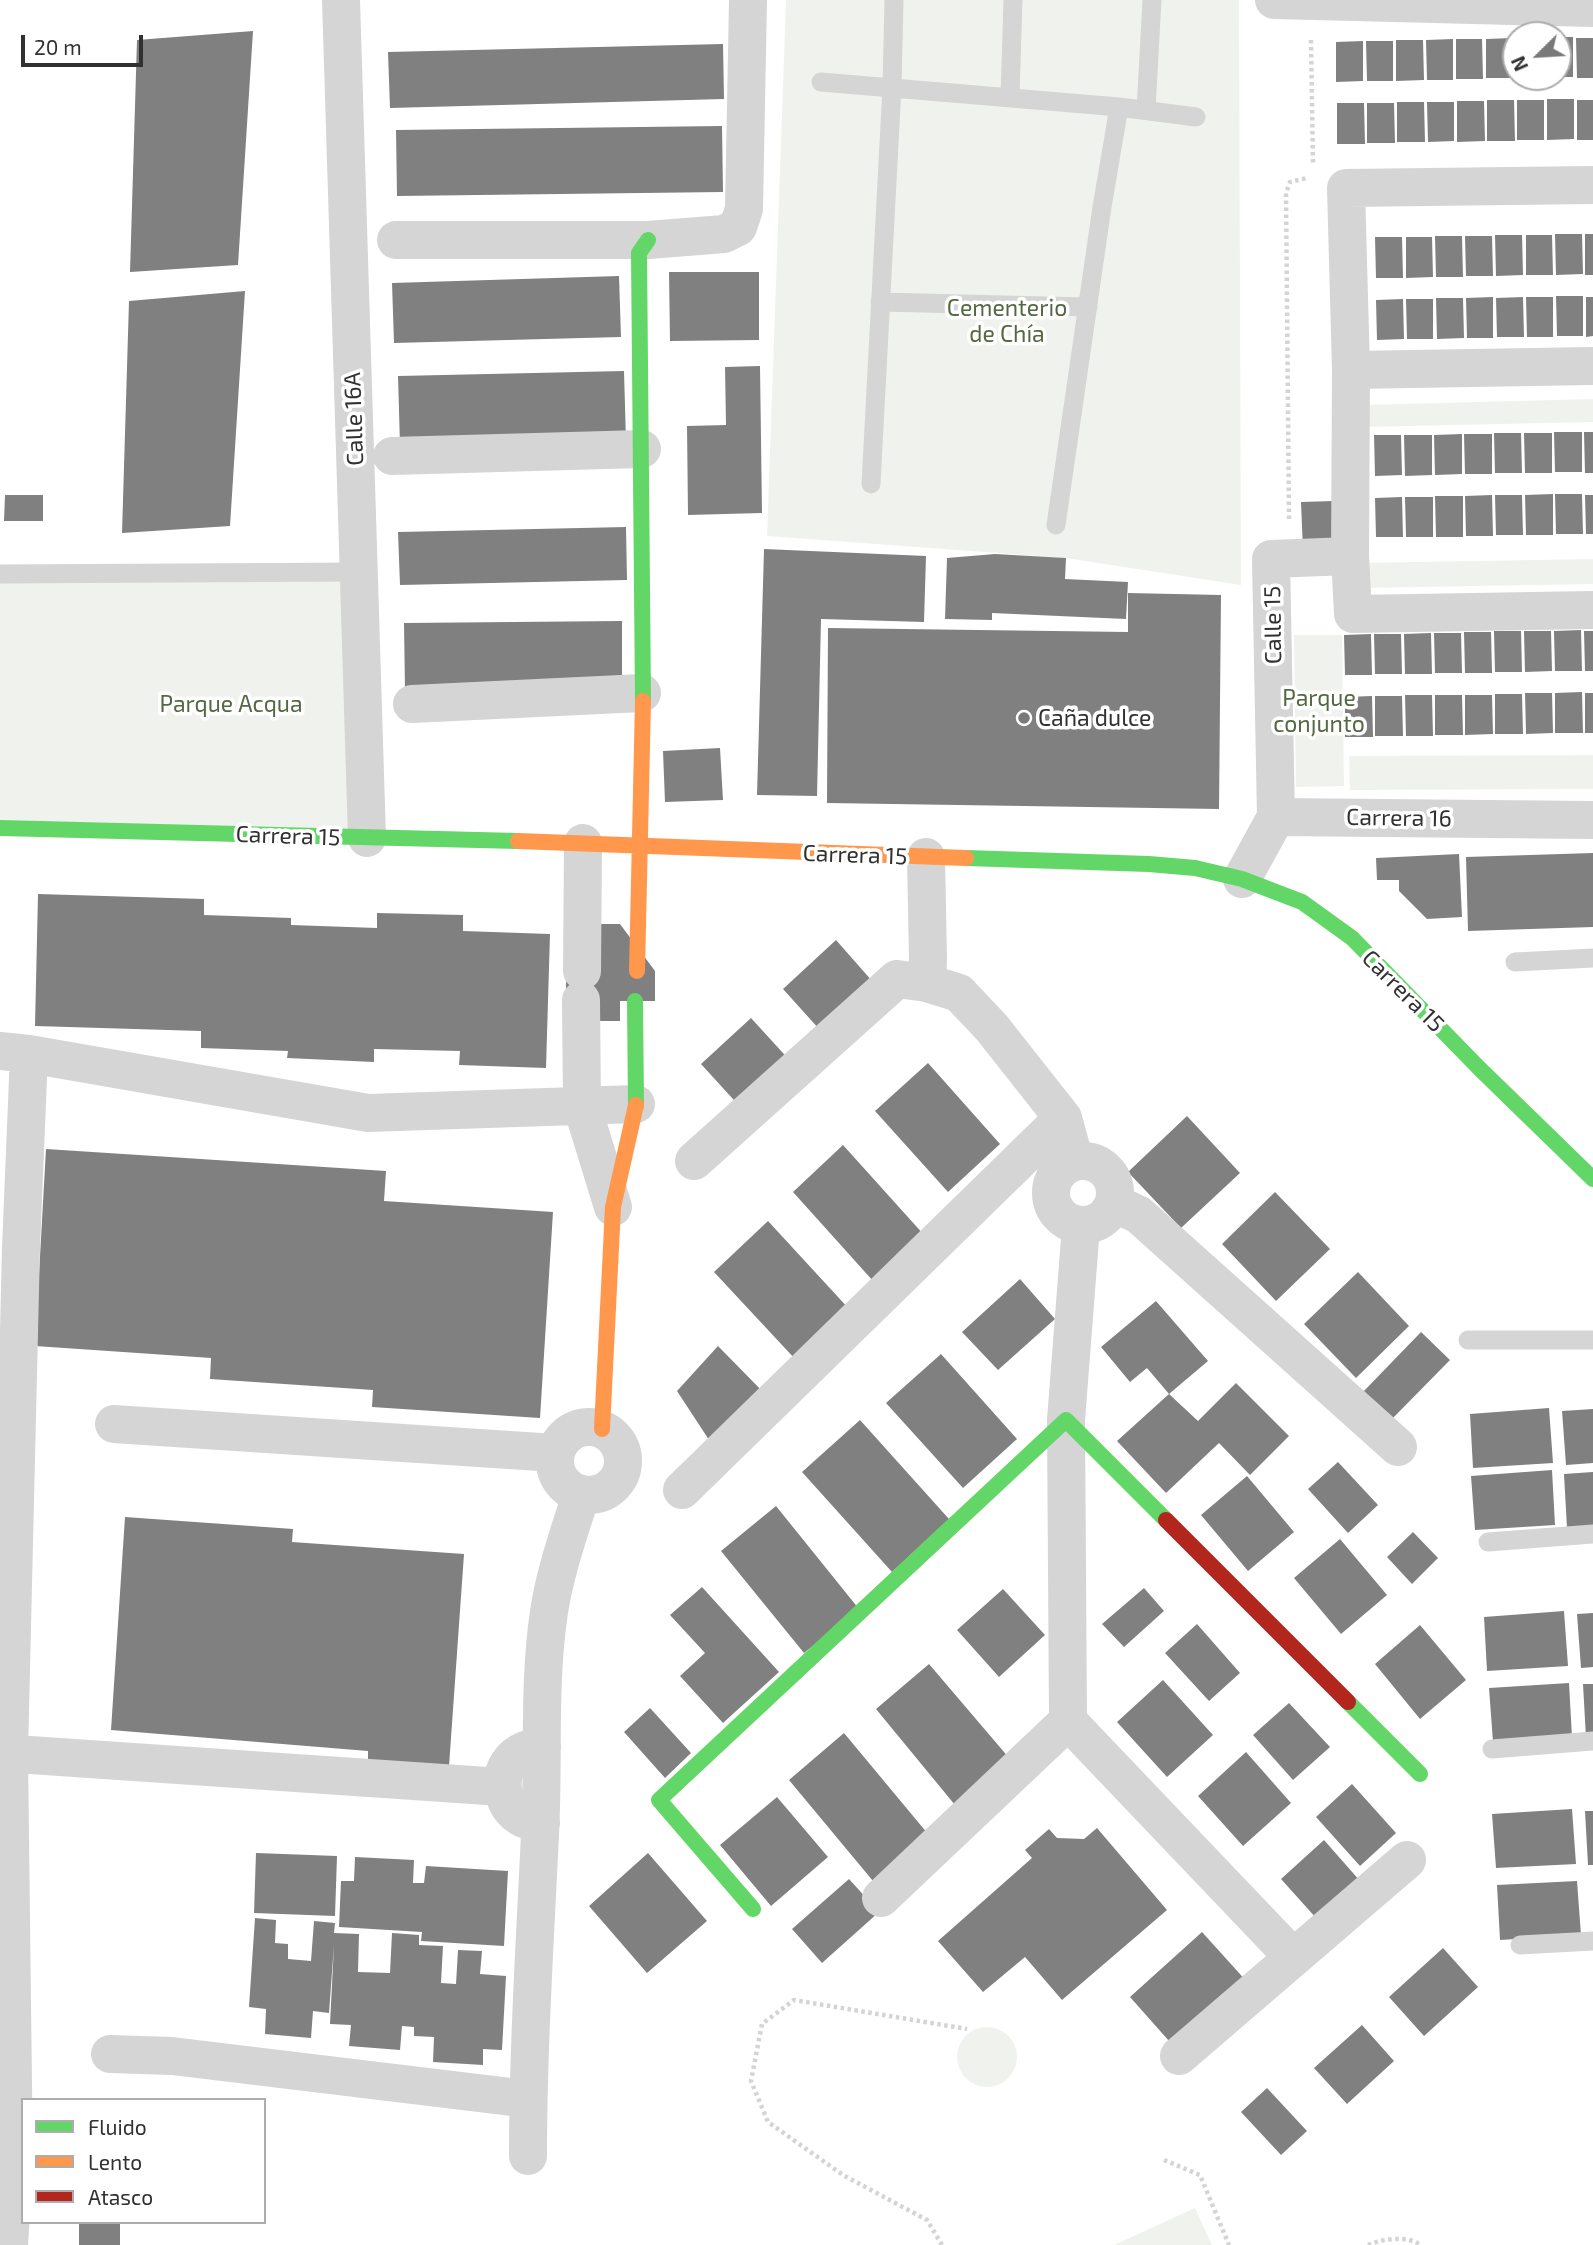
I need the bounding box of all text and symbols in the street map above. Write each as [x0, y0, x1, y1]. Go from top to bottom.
scale bar [24, 21, 147, 65]
north arrow [1502, 21, 1572, 91]
text: 20 m [34, 34, 82, 59]
text: N [1506, 53, 1532, 75]
park label: Cementerio de Chía [947, 294, 1067, 348]
street label: Calle 16A [339, 372, 369, 466]
street label: Calle 15 [1259, 586, 1287, 664]
park label: Parque conjunto [1273, 684, 1365, 738]
park label: Parque Acqua [159, 690, 303, 718]
place label: Caña dulce [1038, 704, 1151, 732]
marker: Caña dulce [1016, 710, 1032, 726]
street label: Carrera 16 [1346, 803, 1452, 833]
street label: Carrera 15 [235, 820, 341, 852]
street label: Carrera 15 [802, 839, 908, 871]
street label: Carrera 15 [1356, 944, 1450, 1038]
legend [21, 2098, 266, 2224]
text: Fluido [88, 2114, 147, 2139]
text: Lento [88, 2149, 142, 2174]
text: Atasco [88, 2184, 153, 2209]

